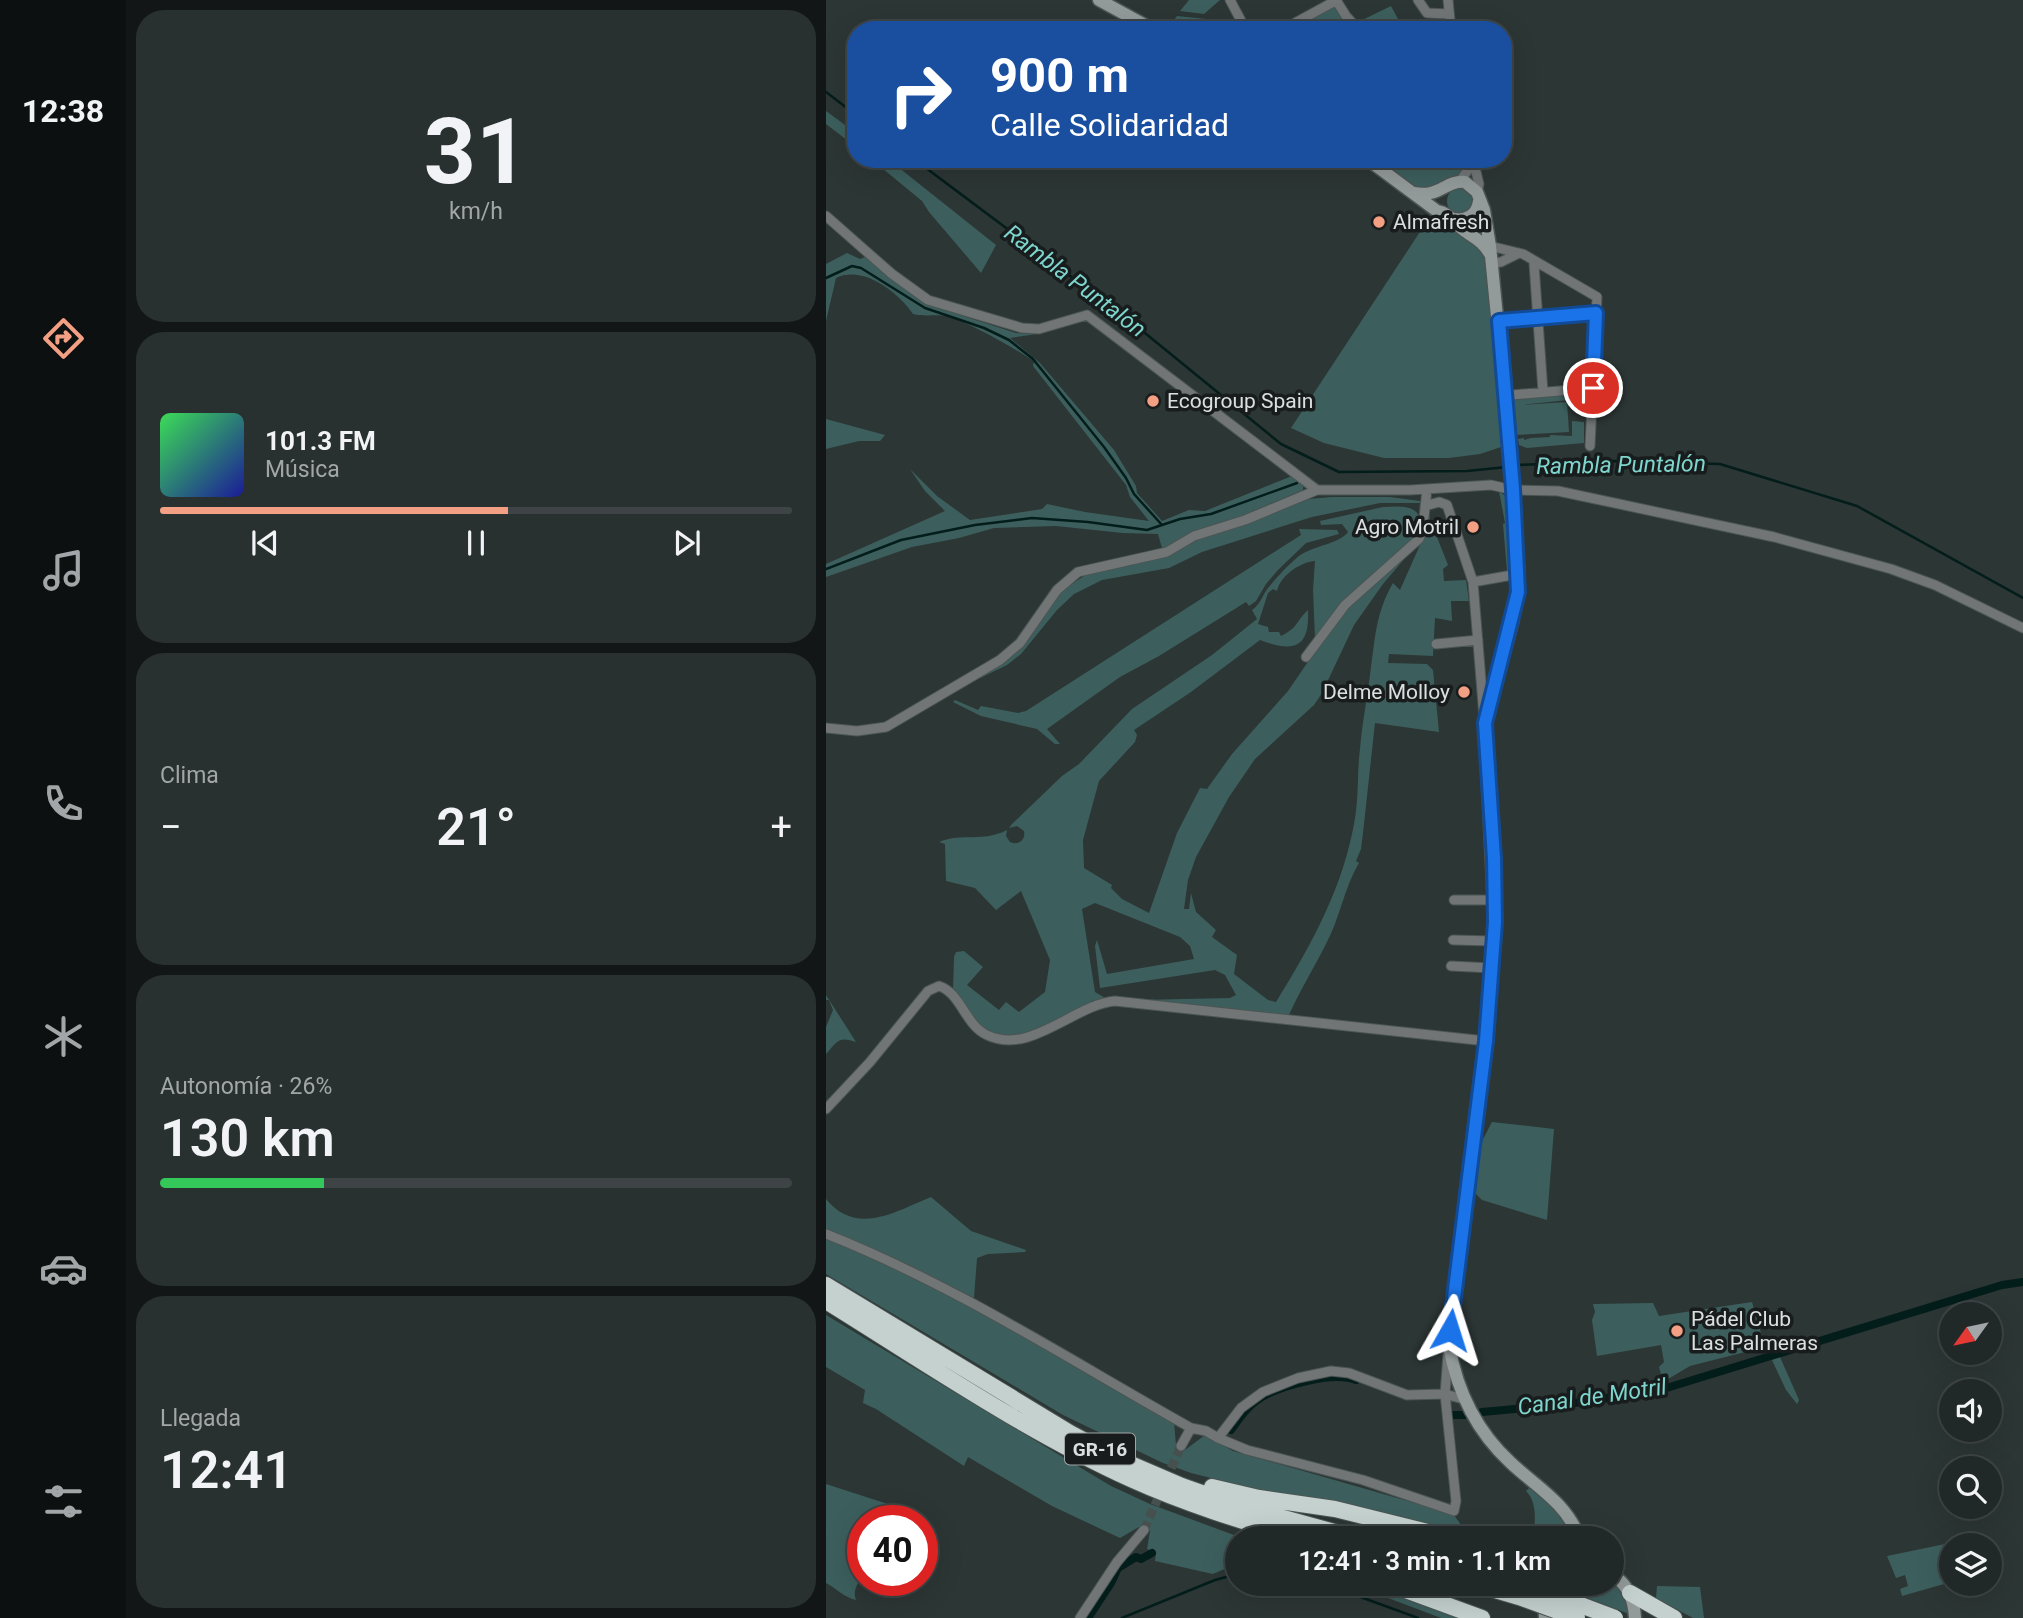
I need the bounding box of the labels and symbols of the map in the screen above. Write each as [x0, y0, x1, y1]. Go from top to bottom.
place label: Almafresh [1393, 210, 1489, 234]
marker: Almafresh [1371, 214, 1387, 230]
water label: Rambla Puntalón [999, 219, 1151, 343]
pin [1563, 358, 1623, 418]
place label: Ecogroup Spain [1167, 389, 1313, 413]
marker: Ecogroup Spain [1145, 393, 1161, 409]
water label: Rambla Puntalón [1536, 450, 1706, 480]
place label: Agro Motril [1355, 515, 1459, 539]
marker: Agro Motril [1465, 519, 1481, 535]
place label: Delme Molloy [1323, 680, 1450, 704]
marker: Delme Molloy [1456, 684, 1472, 700]
position arrow [1413, 1293, 1487, 1367]
north arrow [1939, 1302, 2002, 1365]
place label: Pádel Club Las Palmeras [1691, 1307, 1818, 1355]
marker: Pádel Club Las Palmeras [1669, 1323, 1685, 1339]
water label: Canal de Motril [1516, 1373, 1669, 1421]
road number: GR-16 [1065, 1434, 1135, 1464]
speed limit sign: 40 [847, 1505, 938, 1596]

